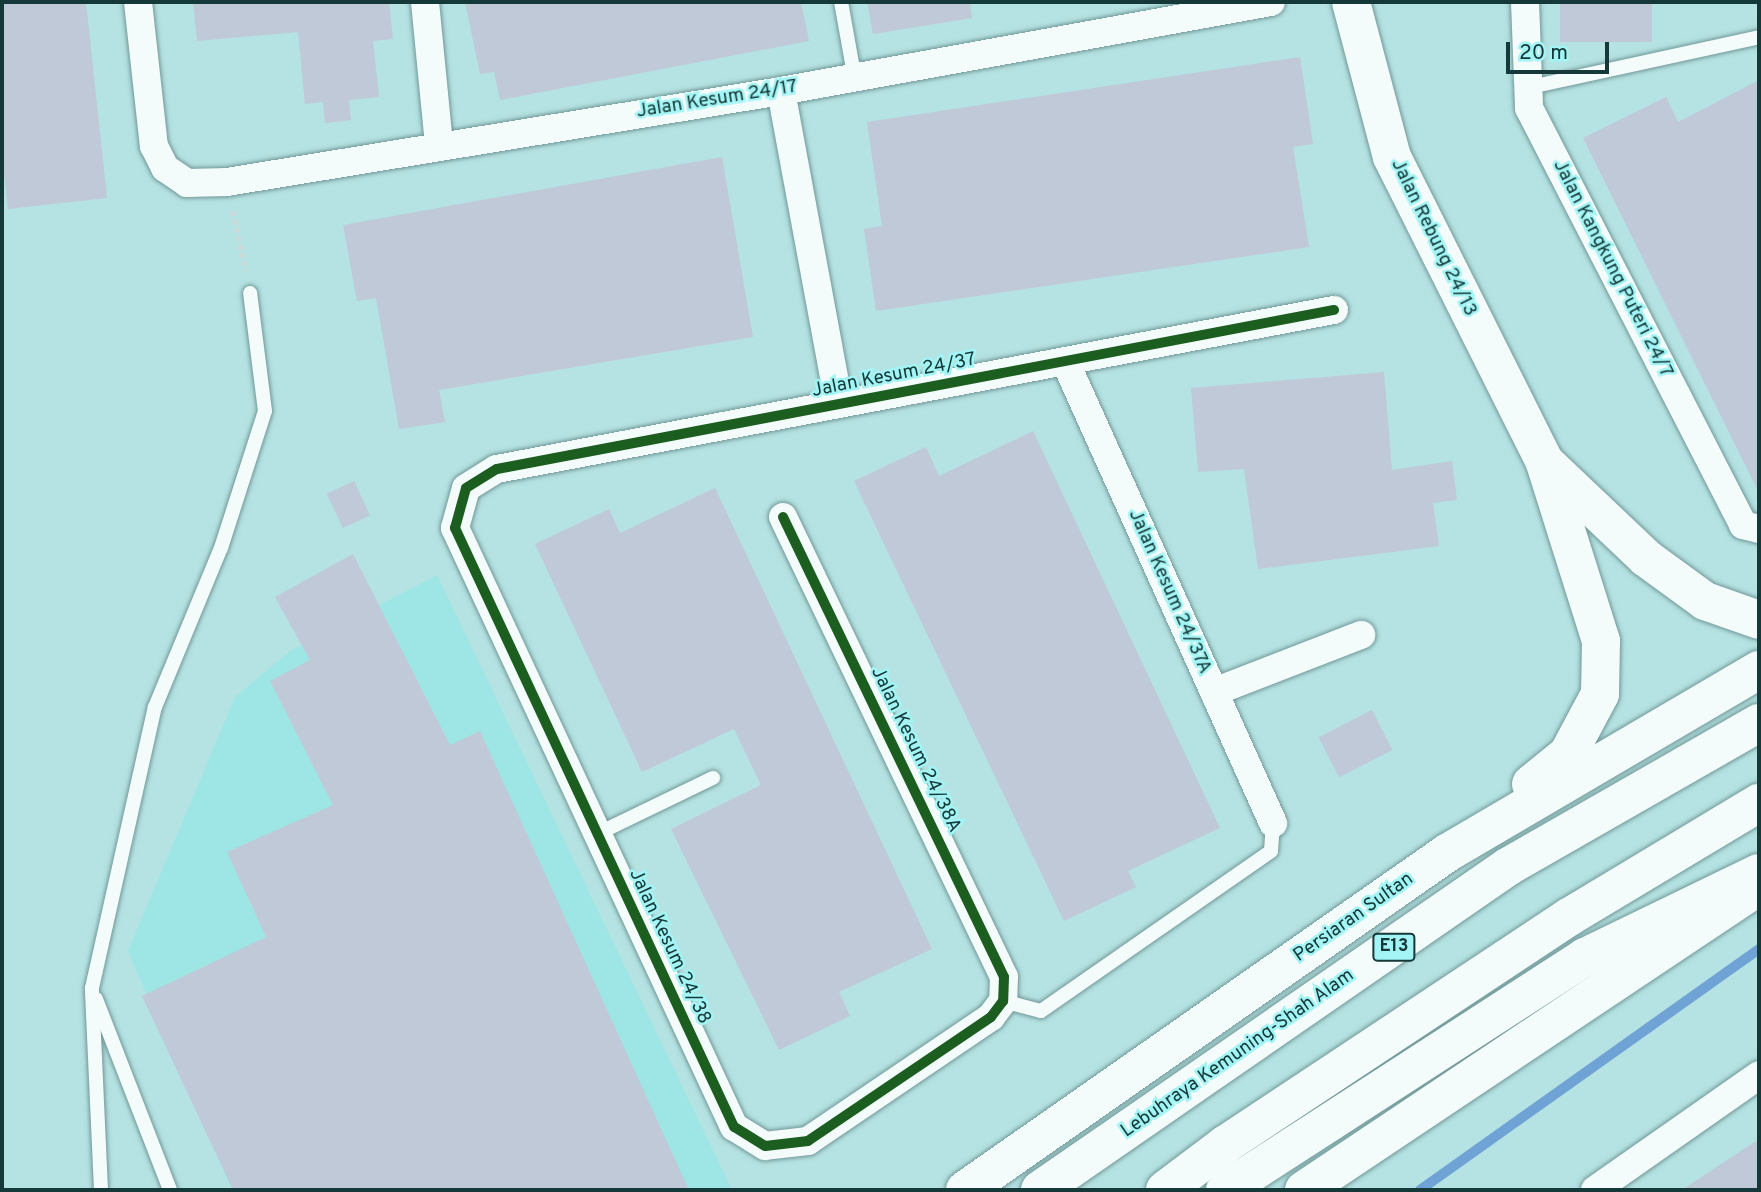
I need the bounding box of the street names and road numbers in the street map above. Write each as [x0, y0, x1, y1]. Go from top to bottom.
street label: Jalan Kesum 24/17 [635, 76, 799, 124]
street label: Jalan Rebung 24/13 [1385, 156, 1481, 320]
street label: Jalan Kangkung Puteri 24/7 [1547, 156, 1677, 382]
street label: Jalan Kesum 24/37 [810, 349, 978, 403]
street label: Jalan Kesum 24/37A [1123, 506, 1215, 678]
street label: Jalan Kesum 24/38A [865, 664, 965, 836]
street label: Jalan Kesum 24/38 [623, 866, 715, 1028]
street label: Persiaran Sultan [1290, 868, 1418, 968]
road number: E13 [1371, 932, 1417, 962]
street label: Lebuhraya Kemuning-Shah Alam [1117, 964, 1359, 1144]

